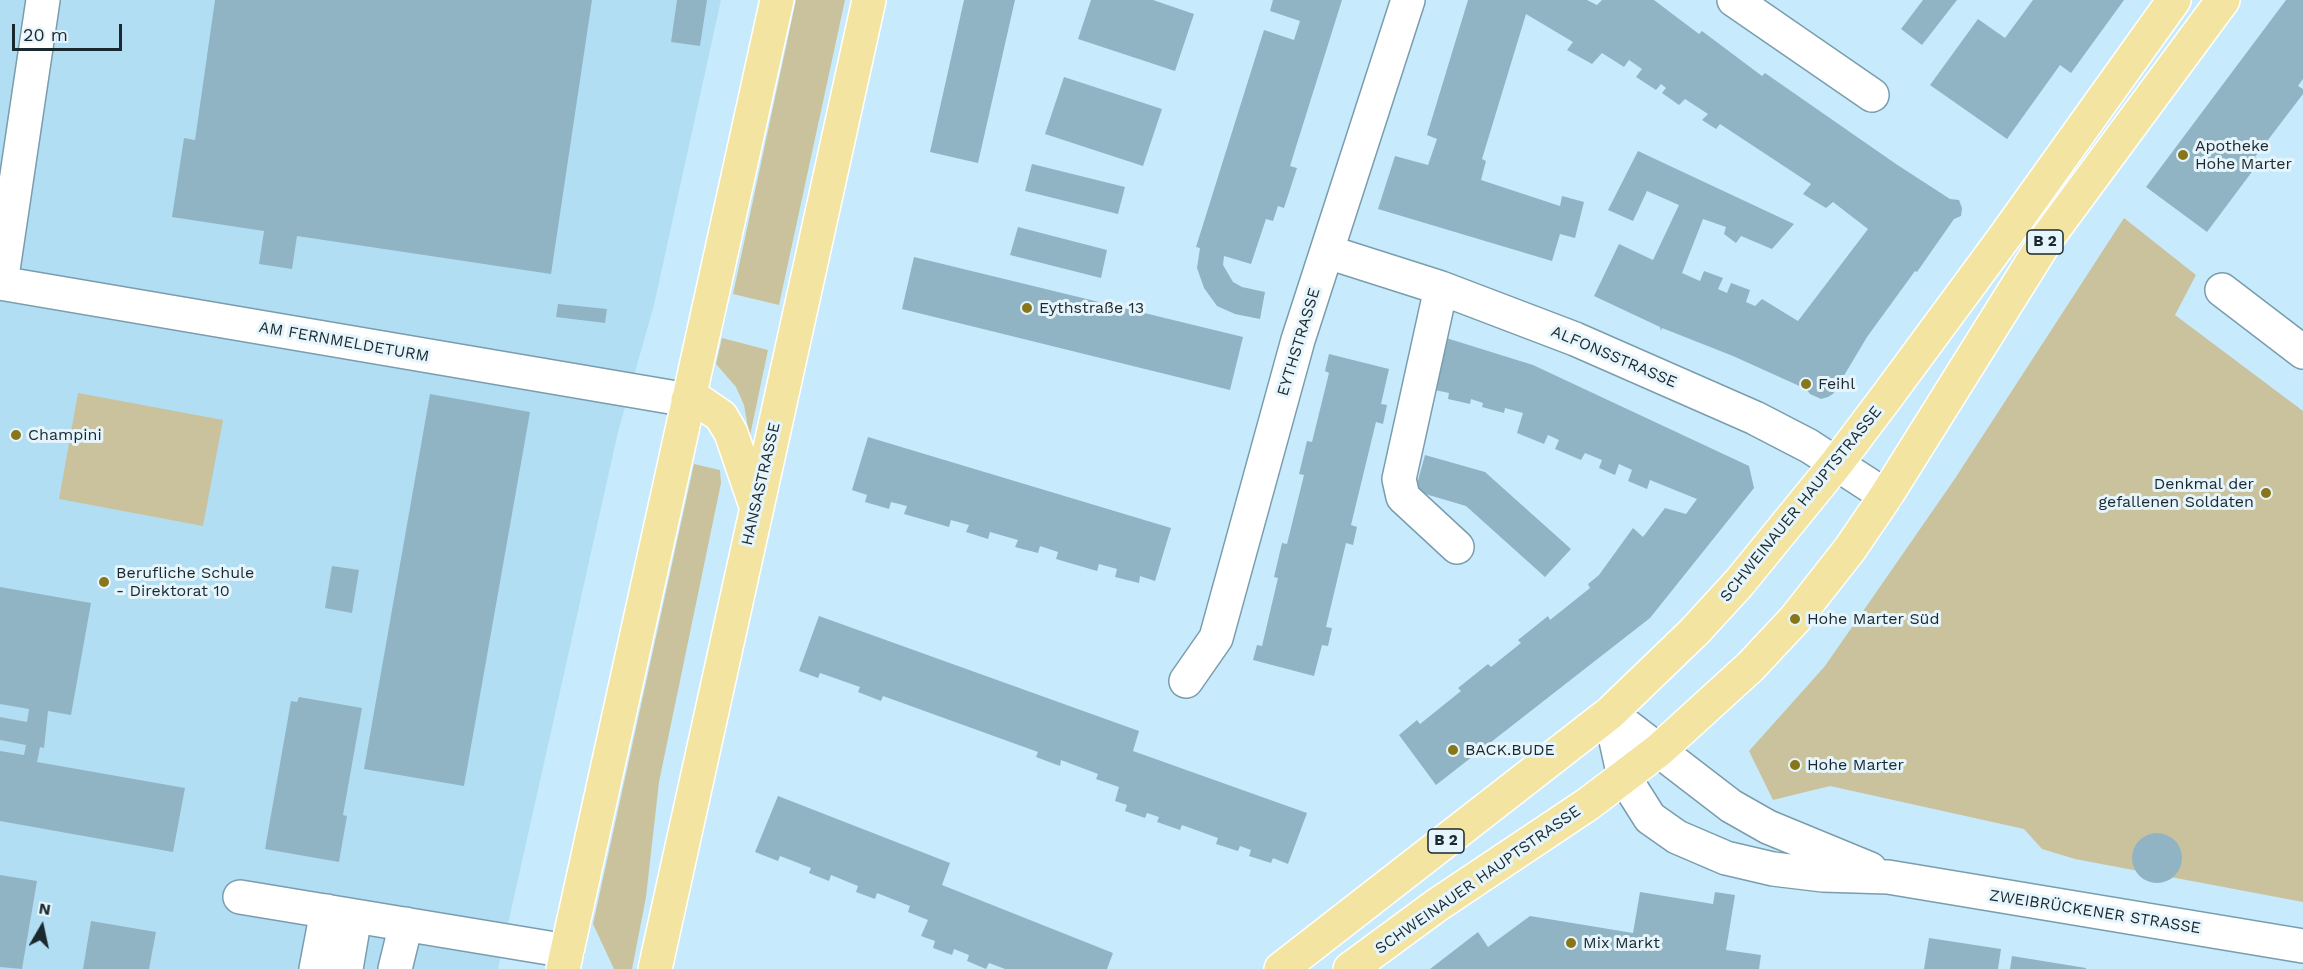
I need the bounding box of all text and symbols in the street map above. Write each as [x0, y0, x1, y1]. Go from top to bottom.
scale bar [15, 12, 124, 50]
text: 20 m [23, 24, 68, 45]
place label: Apotheke Hohe Marter [2195, 136, 2292, 174]
marker: Apotheke Hohe Marter [2176, 148, 2190, 162]
road number: B 2 [2027, 230, 2063, 254]
street label: EYTHSTRASSE [1273, 286, 1325, 398]
place label: Eythstraße 13 [1039, 298, 1144, 318]
marker: Eythstraße 13 [1020, 301, 1034, 315]
street label: AM FERNMELDETURM [257, 318, 431, 366]
street label: ALFONSSTRASSE [1548, 322, 1680, 392]
place label: Feihl [1818, 374, 1855, 394]
marker: Feihl [1799, 377, 1813, 391]
street label: SCHWEINAUER HAUPTSTRASSE [1716, 402, 1886, 606]
street label: HANSASTRASSE [737, 421, 785, 547]
place label: Champini [28, 425, 102, 445]
marker: Champini [9, 428, 23, 442]
place label: Denkmal der gefallenen Soldaten [2099, 474, 2254, 512]
marker: Denkmal der gefallenen Soldaten [2259, 486, 2273, 500]
place label: Berufliche Schule - Direktorat 10 [116, 563, 254, 601]
marker: Berufliche Schule - Direktorat 10 [97, 575, 111, 589]
place label: Hohe Marter Süd [1807, 609, 1939, 629]
marker: Hohe Marter Süd [1788, 612, 1802, 626]
place label: BACK.BUDE [1465, 740, 1555, 760]
marker: BACK.BUDE [1446, 743, 1460, 757]
place label: Hohe Marter [1807, 755, 1904, 775]
marker: Hohe Marter [1788, 758, 1802, 772]
street label: SCHWEINAUER HAUPTSTRASSE [1372, 801, 1584, 959]
road number: B 2 [1428, 829, 1464, 853]
street label: ZWEIBRÜCKENER STRASSE [1988, 886, 2202, 938]
north arrow [12, 897, 72, 957]
text: N [38, 898, 52, 919]
place label: Mix Markt [1583, 933, 1660, 953]
marker: Mix Markt [1564, 936, 1578, 950]

